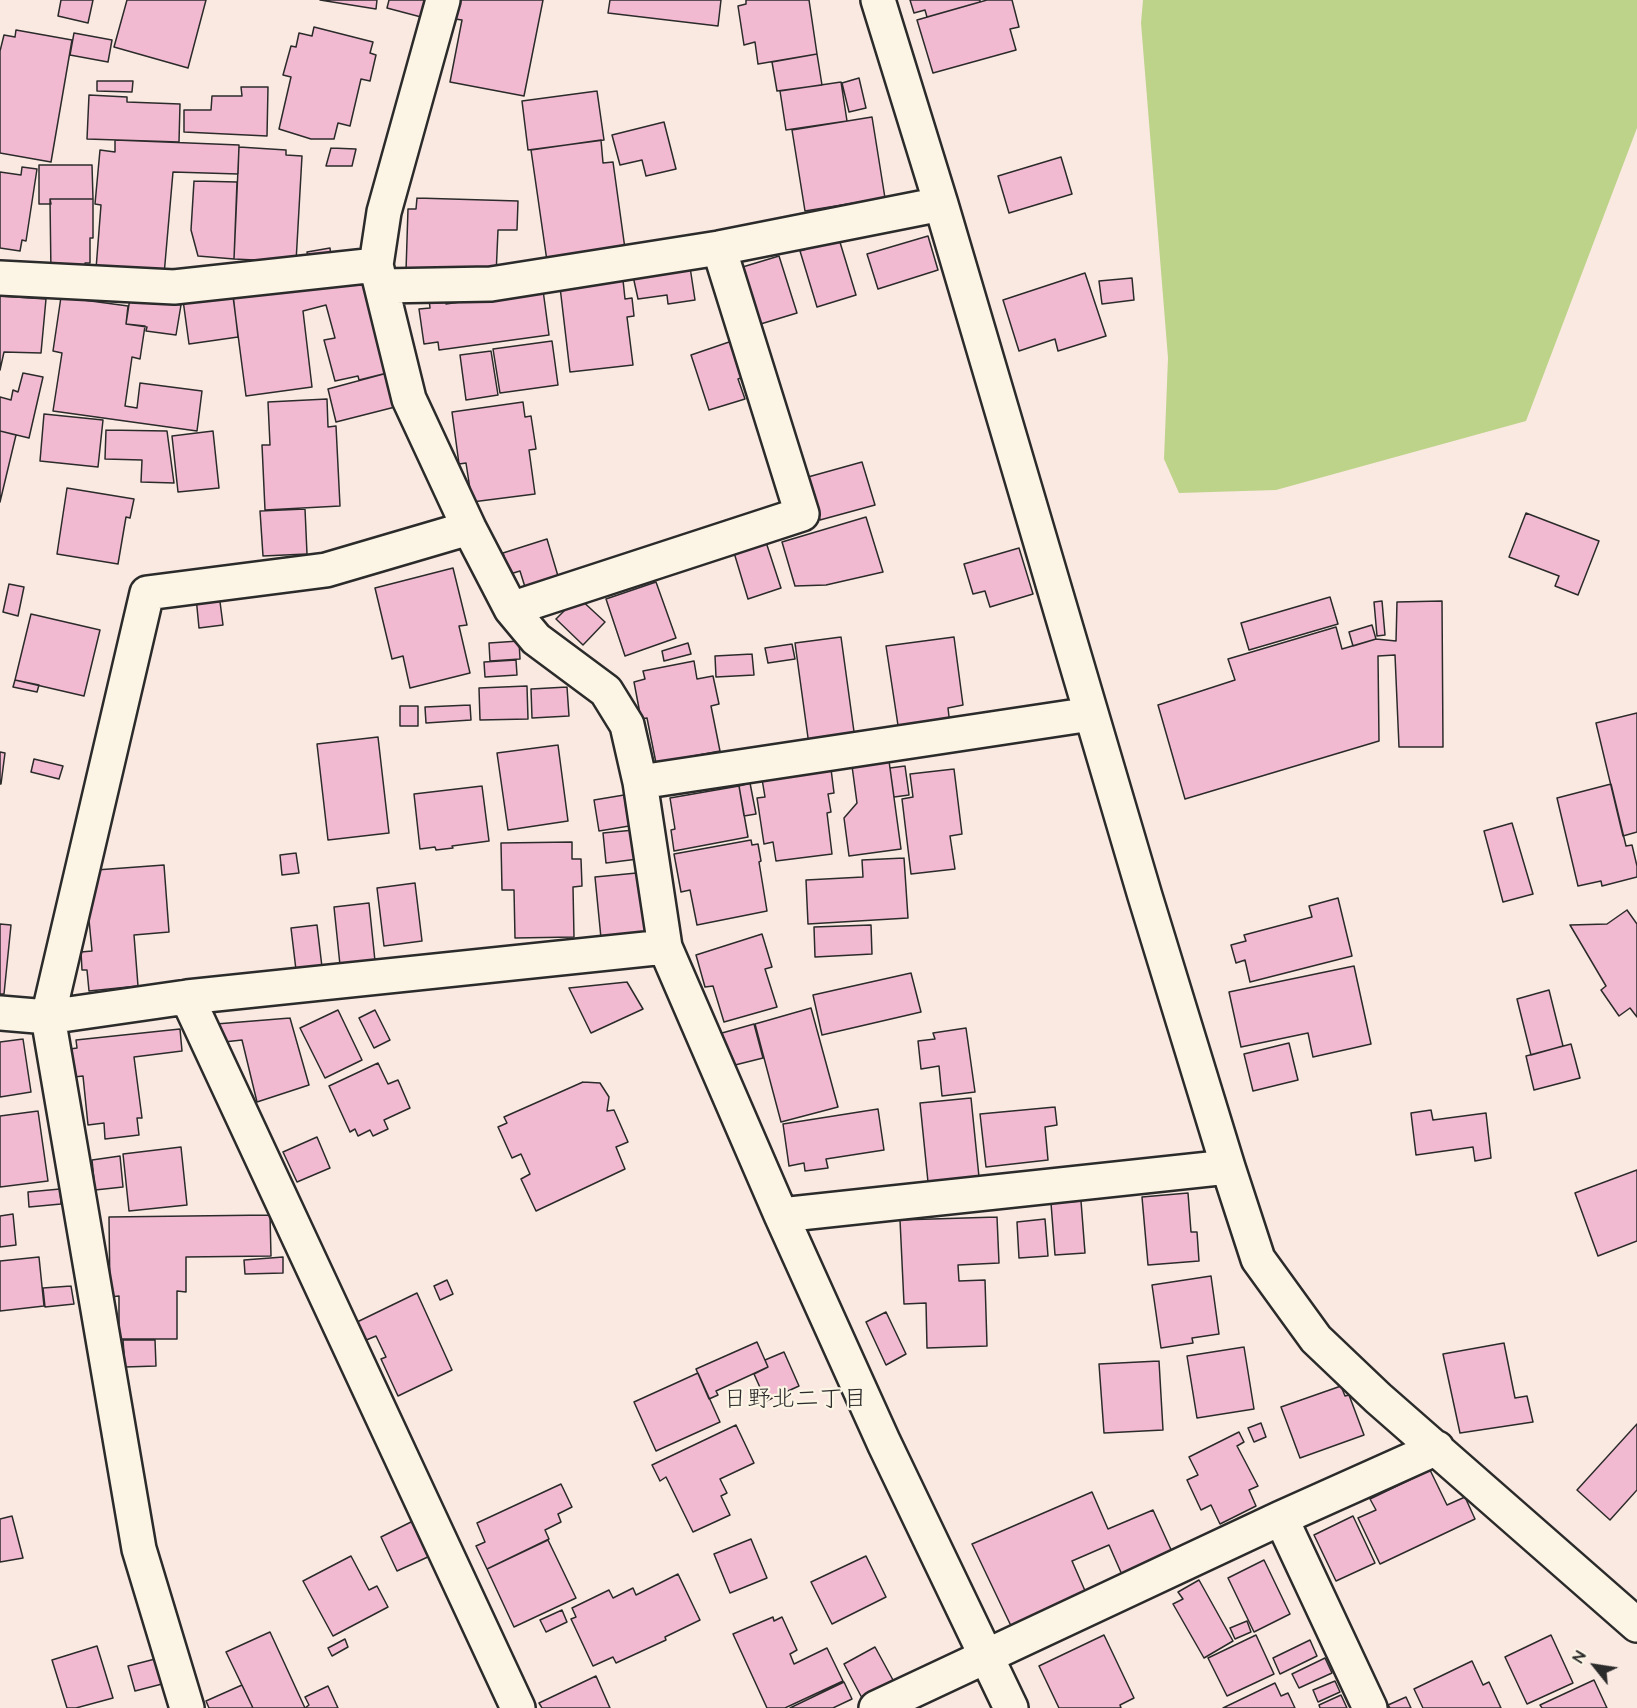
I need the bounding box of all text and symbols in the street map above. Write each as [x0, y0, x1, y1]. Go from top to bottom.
district label: 日野北二丁目 [723, 1387, 867, 1415]
north arrow [1565, 1636, 1625, 1696]
text: N [1567, 1647, 1591, 1667]

